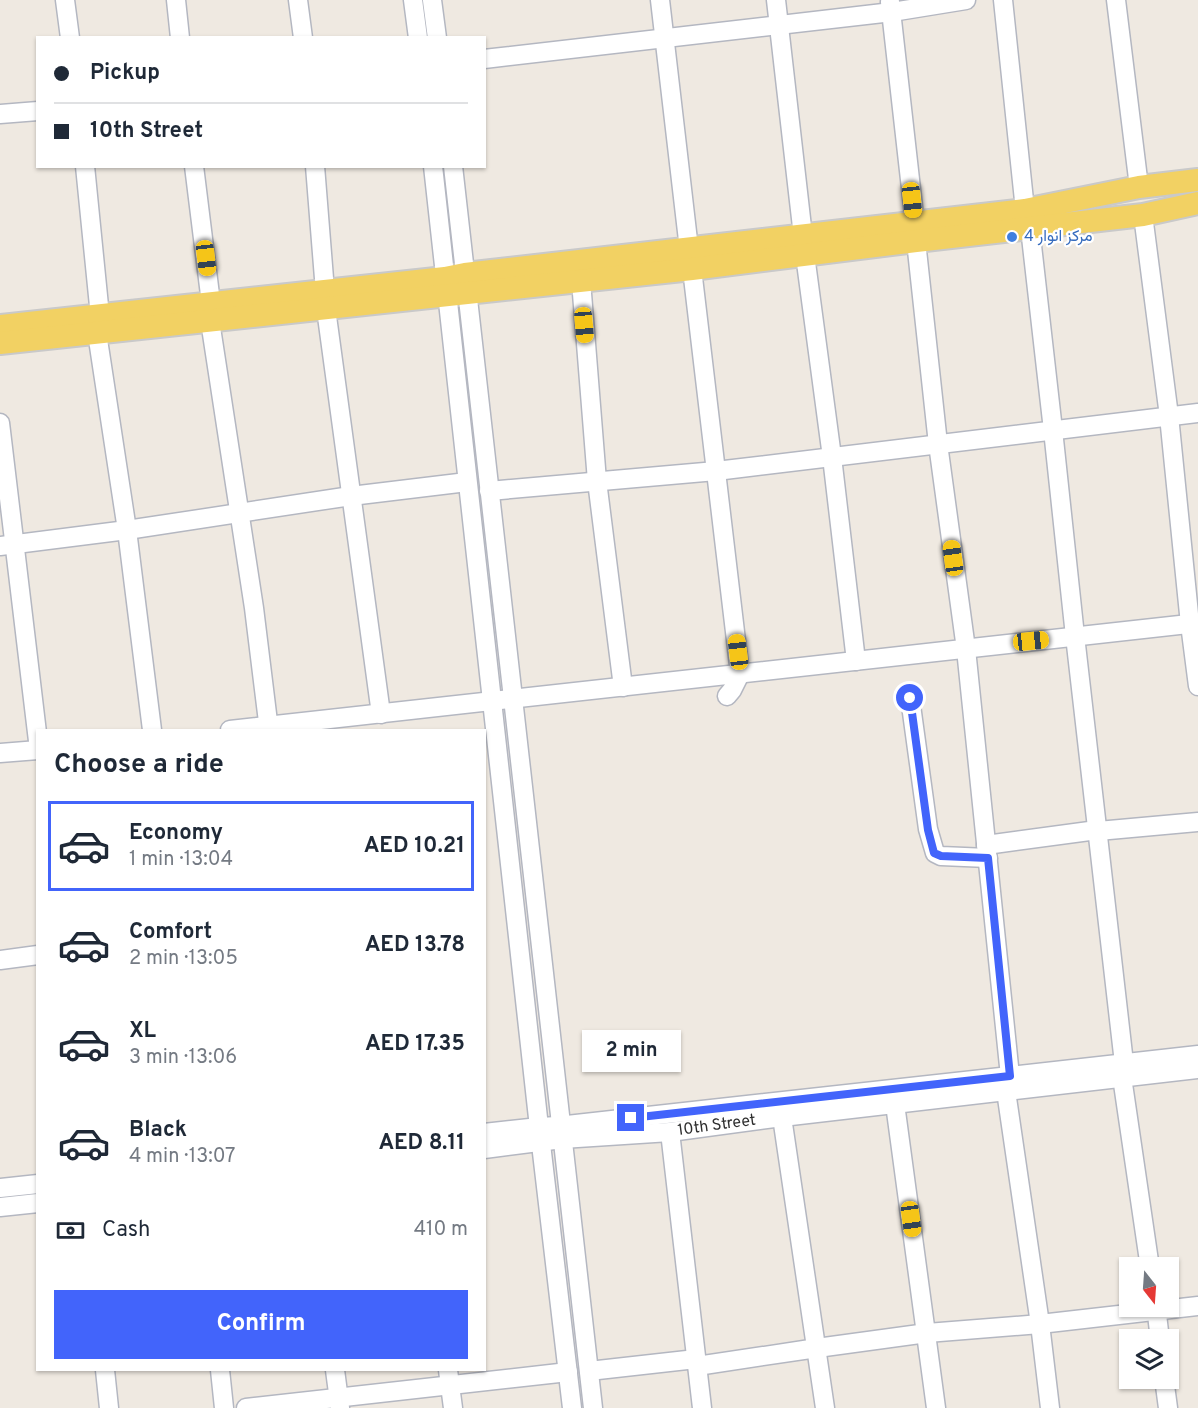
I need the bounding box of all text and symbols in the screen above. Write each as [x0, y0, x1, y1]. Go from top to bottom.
text: Pickup [90, 60, 160, 87]
text: 10th Street [90, 118, 203, 145]
car [901, 181, 923, 219]
place label: مركز انوار 4 [1024, 227, 1093, 247]
marker: مركز انوار 4 [1005, 230, 1019, 244]
car [195, 239, 217, 277]
car [573, 306, 595, 344]
car [942, 539, 964, 577]
car [1012, 630, 1050, 652]
car [727, 633, 749, 671]
route start [896, 684, 923, 711]
text: Choose a ride [54, 748, 224, 782]
icon: car [57, 819, 111, 873]
text: Economy [129, 820, 223, 847]
text: AED 10.21 [364, 833, 465, 860]
text: 1 min · 13:04 [129, 847, 233, 873]
icon: car [57, 918, 111, 972]
text: Comfort [129, 919, 212, 946]
text: AED 13.78 [365, 932, 465, 959]
text: 2 min · 13:05 [129, 946, 238, 972]
icon: car [57, 1017, 111, 1071]
text: XL [129, 1018, 156, 1045]
text: AED 17.35 [365, 1031, 465, 1058]
callout: 2 min [582, 1031, 680, 1073]
text: 2 min [605, 1038, 658, 1064]
text: 3 min · 13:06 [129, 1045, 237, 1071]
route end [617, 1104, 644, 1131]
street label: 10th Street [676, 1111, 757, 1141]
icon: car [57, 1116, 111, 1170]
text: Black [129, 1117, 187, 1144]
text: AED 8.11 [378, 1130, 465, 1157]
text: 4 min · 13:07 [129, 1144, 235, 1170]
car [900, 1200, 922, 1238]
icon: cash [54, 1214, 87, 1247]
text: Cash [102, 1217, 151, 1244]
text: 410 m [414, 1217, 468, 1243]
north arrow [1119, 1257, 1179, 1317]
map controls [1119, 1257, 1179, 1389]
button: Confirm [54, 1290, 468, 1359]
button: layers [1119, 1329, 1179, 1389]

